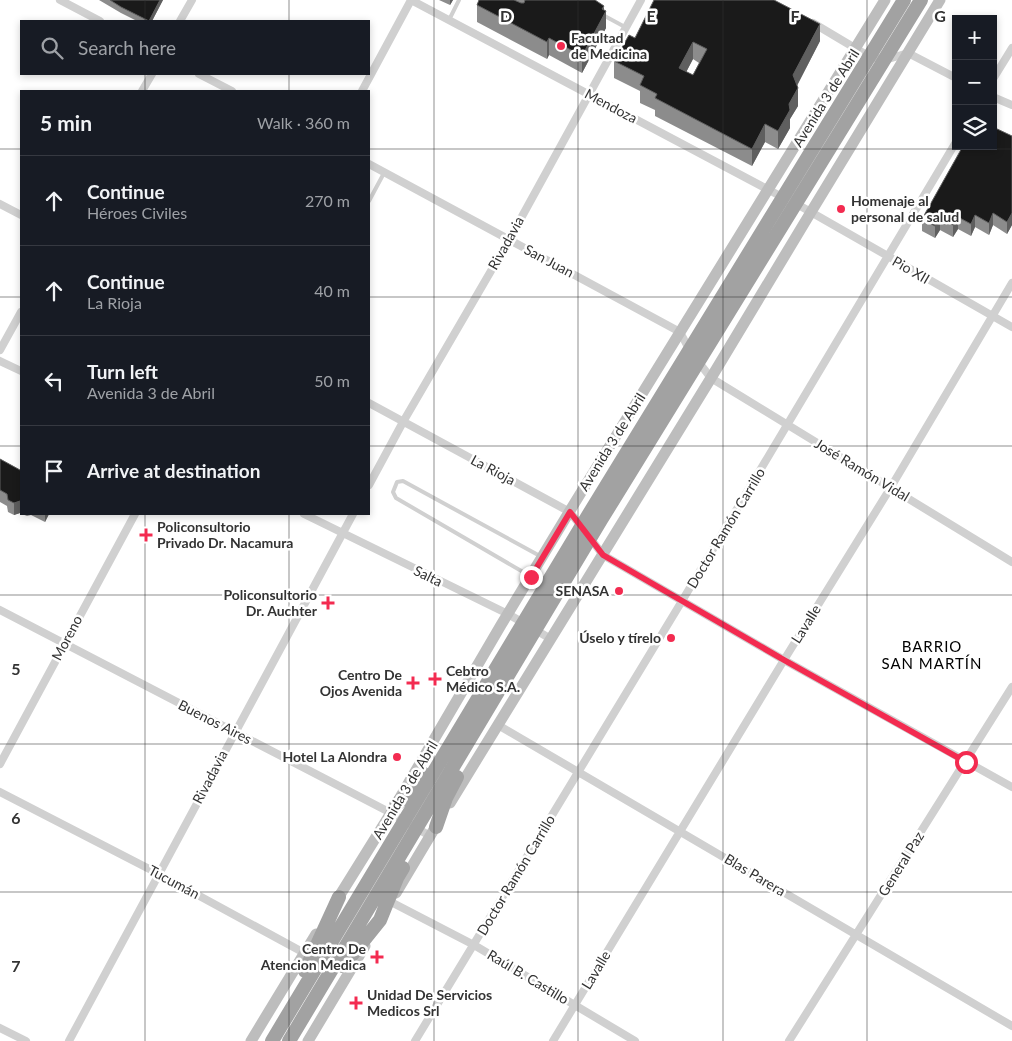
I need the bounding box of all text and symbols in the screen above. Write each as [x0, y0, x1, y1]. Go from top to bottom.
text: D [500, 6, 512, 25]
text: E [646, 6, 656, 25]
text: F [790, 6, 800, 25]
text: G [934, 6, 946, 25]
map controls [952, 15, 997, 150]
button: + [952, 15, 997, 60]
search box [20, 20, 370, 75]
place label: Facultad de Medicina [571, 29, 647, 62]
icon: search [38, 34, 66, 62]
text: Search here [78, 36, 176, 59]
marker: Facultad de Medicina [555, 40, 567, 52]
street label: Avenida 3 de Abril [789, 46, 862, 150]
button: − [952, 60, 997, 105]
street label: Mendoza [582, 85, 640, 126]
button: layers [952, 105, 997, 150]
text: 5 min [40, 110, 92, 135]
text: Walk · 360 m [257, 113, 350, 132]
text: Continue [87, 180, 165, 203]
icon: ahead [40, 187, 68, 215]
text: 270 m [305, 191, 350, 210]
place label: Homenaje al personal de salud [851, 192, 959, 225]
text: Héroes Civiles [87, 203, 187, 222]
marker: Homenaje al personal de salud [835, 203, 847, 215]
street label: Rivadavia [484, 213, 527, 272]
street label: San Juan [522, 240, 577, 281]
street label: Pio XII [890, 252, 933, 287]
text: Continue [87, 270, 165, 293]
icon: ahead [40, 277, 68, 305]
text: 40 m [314, 281, 350, 300]
text: La Rioja [87, 293, 142, 312]
text: Turn left [87, 360, 158, 383]
icon: left [40, 367, 68, 395]
text: 50 m [314, 371, 350, 390]
text: Avenida 3 de Abril [87, 383, 215, 402]
street label: Avenida 3 de Abril [575, 390, 648, 494]
street label: José Ramón Vidal [812, 435, 913, 505]
street label: La Rioja [468, 451, 518, 488]
icon: arrive [40, 457, 68, 485]
text: Arrive at destination [87, 459, 260, 482]
street label: Doctor Ramón Carrillo [683, 464, 768, 591]
place label: Policonsultorio Privado Dr. Nacamura [157, 518, 293, 551]
marker: Policonsultorio Privado Dr. Nacamura [139, 528, 153, 542]
street label: Salta [411, 561, 445, 590]
route end [520, 566, 543, 589]
place label: SENASA [556, 582, 609, 599]
marker: SENASA [613, 585, 625, 597]
place label: Policonsultorio Dr. Auchter [223, 586, 318, 619]
marker: Policonsultorio Dr. Auchter [321, 596, 335, 610]
street label: Lavalle [787, 601, 824, 646]
street label: Moreno [48, 612, 86, 663]
place label: Úselo y tírelo [579, 629, 661, 646]
marker: Úselo y tírelo [665, 632, 677, 644]
district label: BARRIO SAN MARTÍN [881, 637, 983, 672]
text: 5 [11, 659, 21, 678]
place label: Cebtro Médico S.A. [446, 662, 520, 695]
place label: Centro De Ojos Avenida [320, 666, 403, 699]
marker: Cebtro Médico S.A. [428, 672, 442, 686]
marker: Centro De Ojos Avenida [406, 676, 420, 690]
street label: Buenos Aires [176, 696, 255, 747]
street label: Avenida 3 de Abril [368, 737, 441, 842]
street label: Rivadavia [188, 747, 231, 806]
place label: Hotel La Alondra [282, 748, 387, 765]
marker: Hotel La Alondra [391, 751, 403, 763]
route start [955, 751, 978, 774]
text: 6 [11, 808, 21, 827]
street label: Doctor Ramón Carrillo [473, 811, 558, 938]
street label: General Paz [874, 828, 927, 899]
street label: Blas Parera [722, 850, 789, 899]
street label: Tucumán [146, 861, 203, 902]
place label: Centro De Atencion Medica [260, 940, 367, 973]
street label: Raúl B. Castillo [485, 946, 572, 1008]
street label: Lavalle [577, 947, 614, 992]
marker: Centro De Atencion Medica [370, 950, 384, 964]
text: 7 [11, 956, 21, 975]
place label: Unidad De Servicios Medicos Srl [367, 986, 492, 1019]
marker: Unidad De Servicios Medicos Srl [349, 996, 363, 1010]

